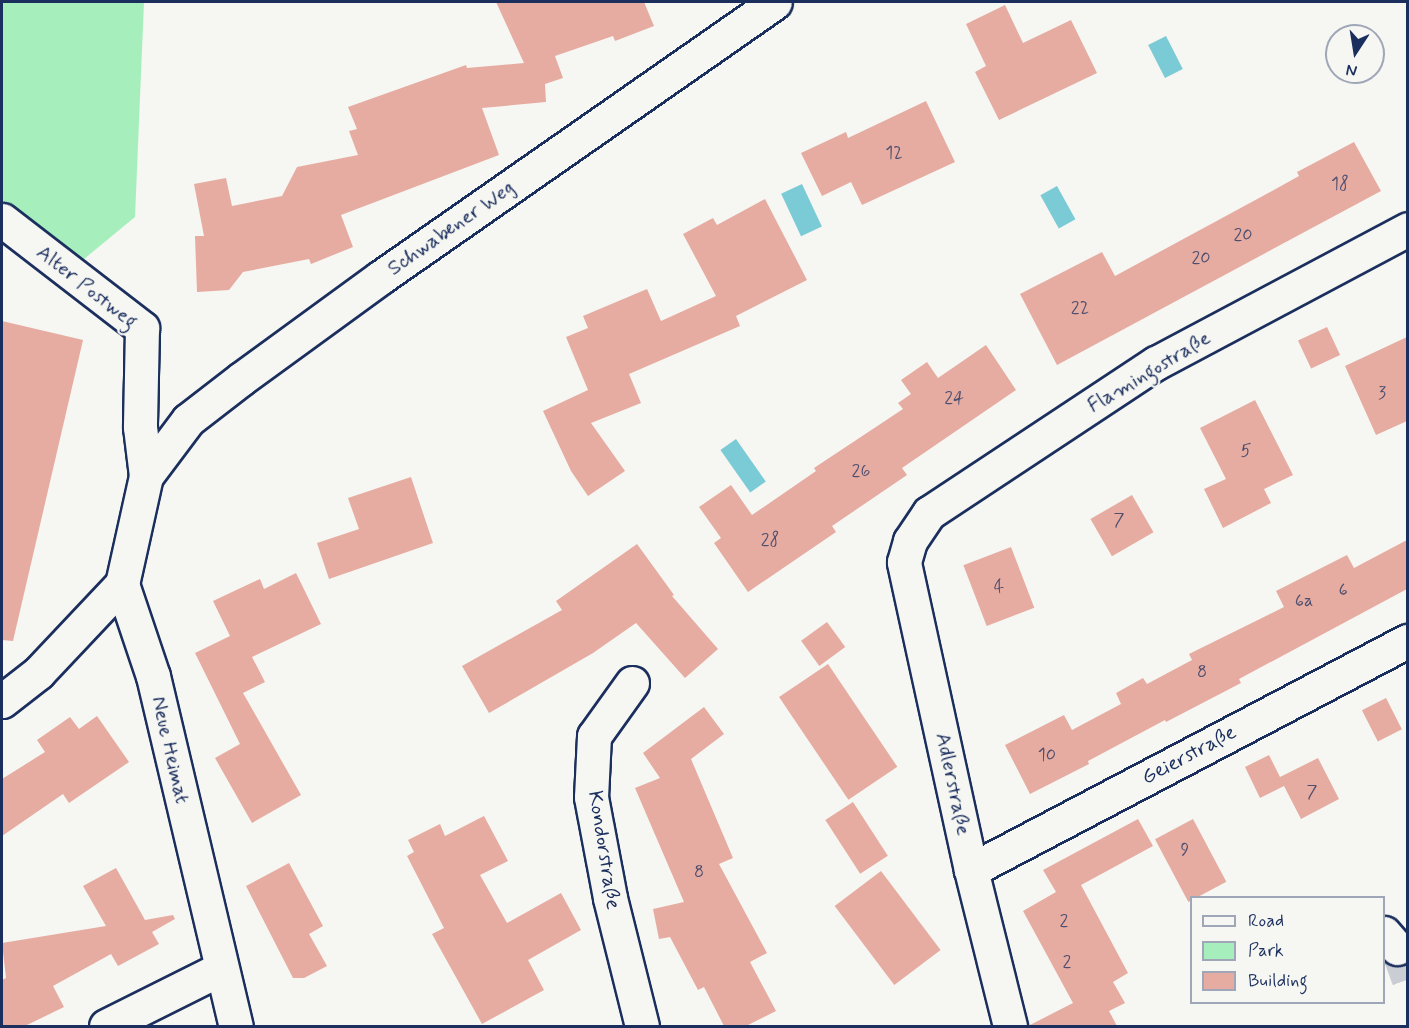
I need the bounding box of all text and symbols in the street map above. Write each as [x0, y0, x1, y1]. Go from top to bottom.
north arrow [1325, 24, 1385, 84]
text: N [1344, 59, 1359, 82]
house number: 12 [885, 142, 903, 164]
house number: 18 [1331, 173, 1349, 195]
street label: Schwabener Weg [382, 174, 520, 282]
house number: 20 [1233, 224, 1253, 246]
street label: Alter Postweg [32, 240, 142, 334]
house number: 20 [1191, 247, 1211, 269]
house number: 22 [1071, 297, 1089, 319]
street label: Flamingostraße [1083, 325, 1215, 419]
house number: 3 [1378, 382, 1386, 404]
house number: 24 [944, 387, 964, 409]
house number: 5 [1241, 440, 1251, 462]
house number: 26 [852, 460, 870, 482]
house number: 7 [1114, 509, 1124, 531]
house number: 28 [761, 529, 779, 551]
house number: 4 [994, 576, 1004, 598]
house number: 6 [1338, 579, 1348, 601]
house number: 6a [1295, 590, 1313, 612]
house number: 8 [1197, 661, 1207, 683]
street label: Neue Heimat [145, 694, 195, 806]
street label: Geierstraße [1137, 720, 1241, 790]
street label: Adlerstraße [930, 730, 976, 838]
house number: 10 [1038, 744, 1056, 766]
house number: 7 [1307, 781, 1317, 803]
street label: Kondorstraße [582, 789, 626, 911]
house number: 9 [1181, 839, 1189, 861]
house number: 8 [694, 861, 704, 883]
legend [1190, 896, 1385, 1004]
text: Road [1248, 909, 1284, 933]
house number: 2 [1060, 910, 1068, 932]
text: Park [1248, 939, 1284, 963]
house number: 2 [1063, 951, 1071, 973]
text: Building [1248, 969, 1308, 993]

